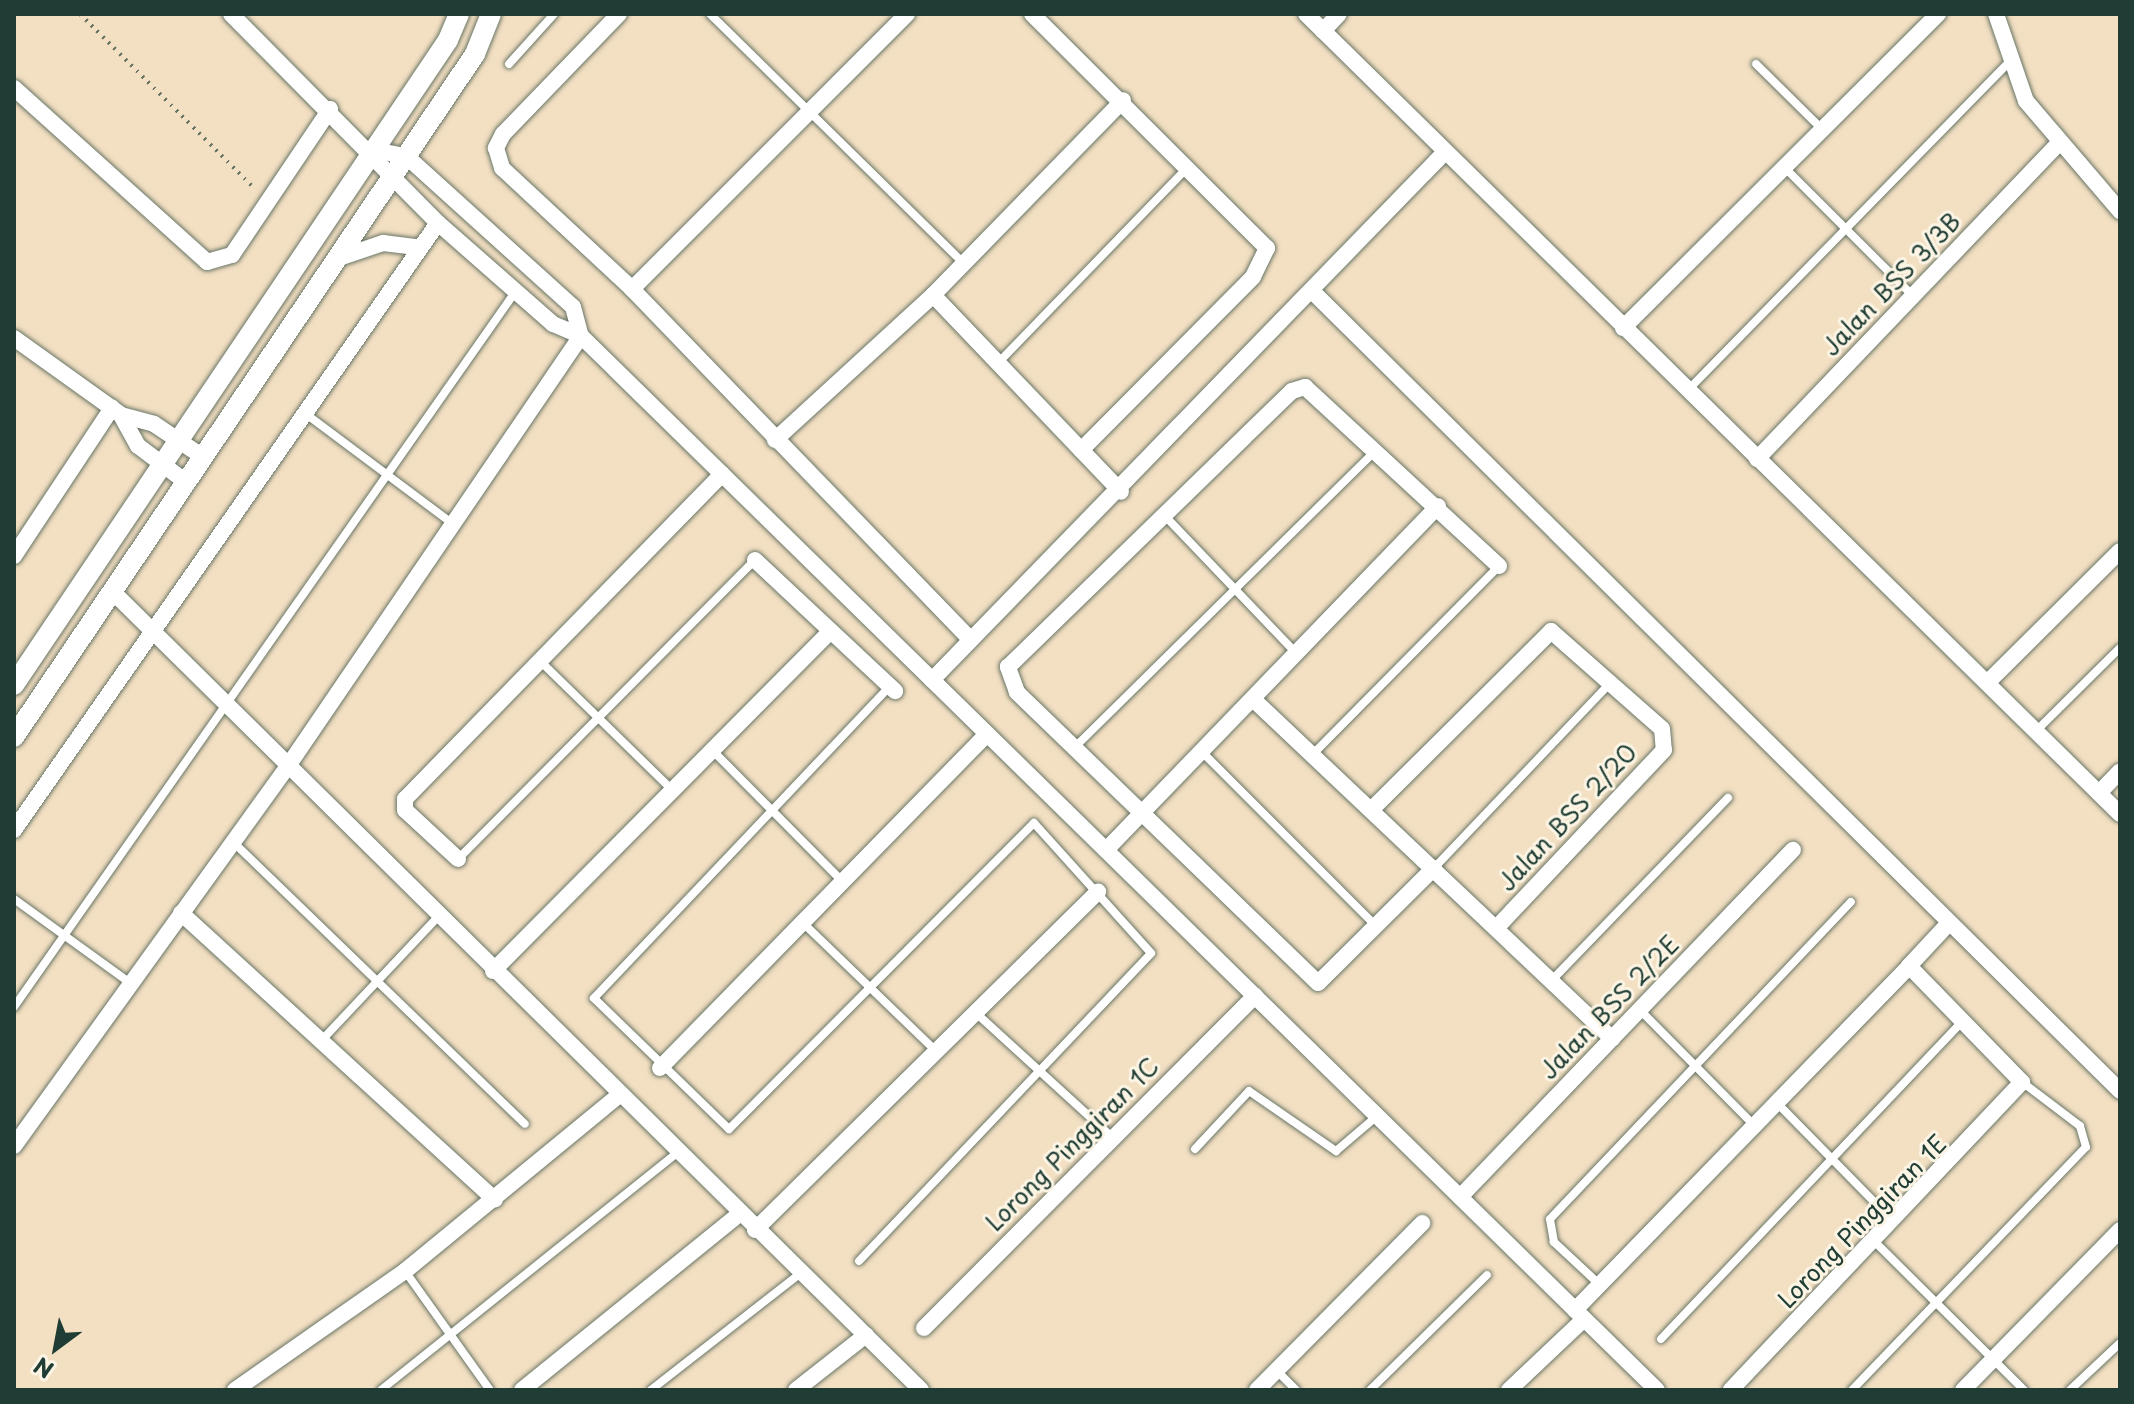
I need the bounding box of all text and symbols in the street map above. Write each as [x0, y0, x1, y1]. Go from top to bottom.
street label: Jalan BSS 3/3B [1817, 208, 1965, 360]
street label: Jalan BSS 2/20 [1493, 739, 1641, 895]
street label: Jalan BSS 2/2E [1535, 931, 1683, 1083]
street label: Lorong Pinggiran 1C [980, 1052, 1164, 1236]
street label: Lorong Pinggiran 1E [1773, 1129, 1951, 1313]
north arrow [16, 1308, 96, 1388]
text: N [27, 1350, 59, 1387]

